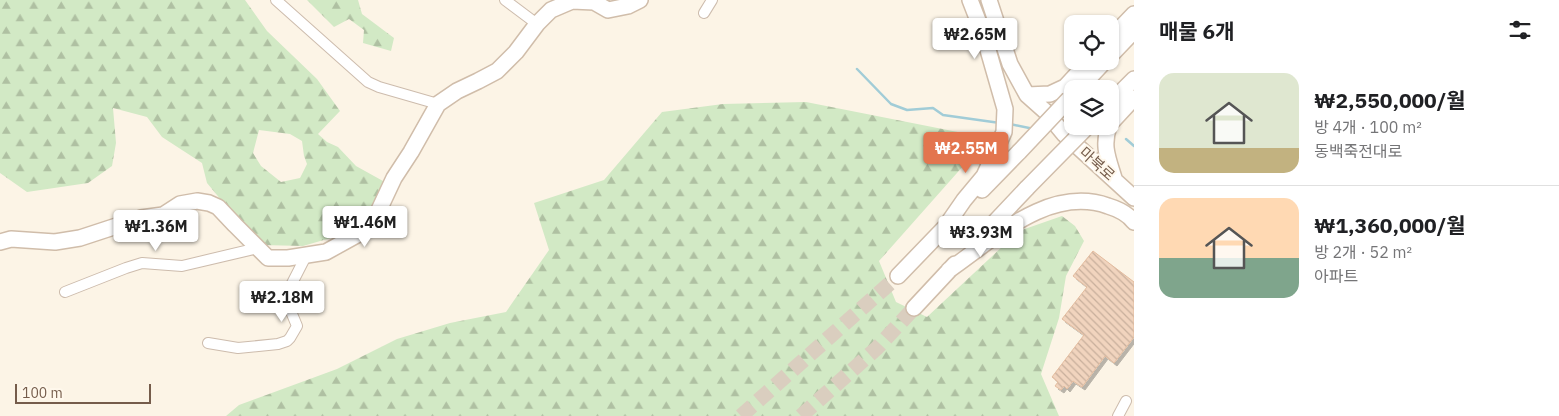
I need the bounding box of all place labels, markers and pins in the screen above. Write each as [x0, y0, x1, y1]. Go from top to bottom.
pin: ₩2.65M [934, 18, 1016, 60]
pin: ₩2.55M [925, 132, 1007, 174]
pin: ₩1.46M [324, 206, 406, 248]
pin: ₩1.36M [115, 210, 197, 252]
pin: ₩3.93M [940, 216, 1022, 258]
pin: ₩2.18M [241, 280, 323, 323]

